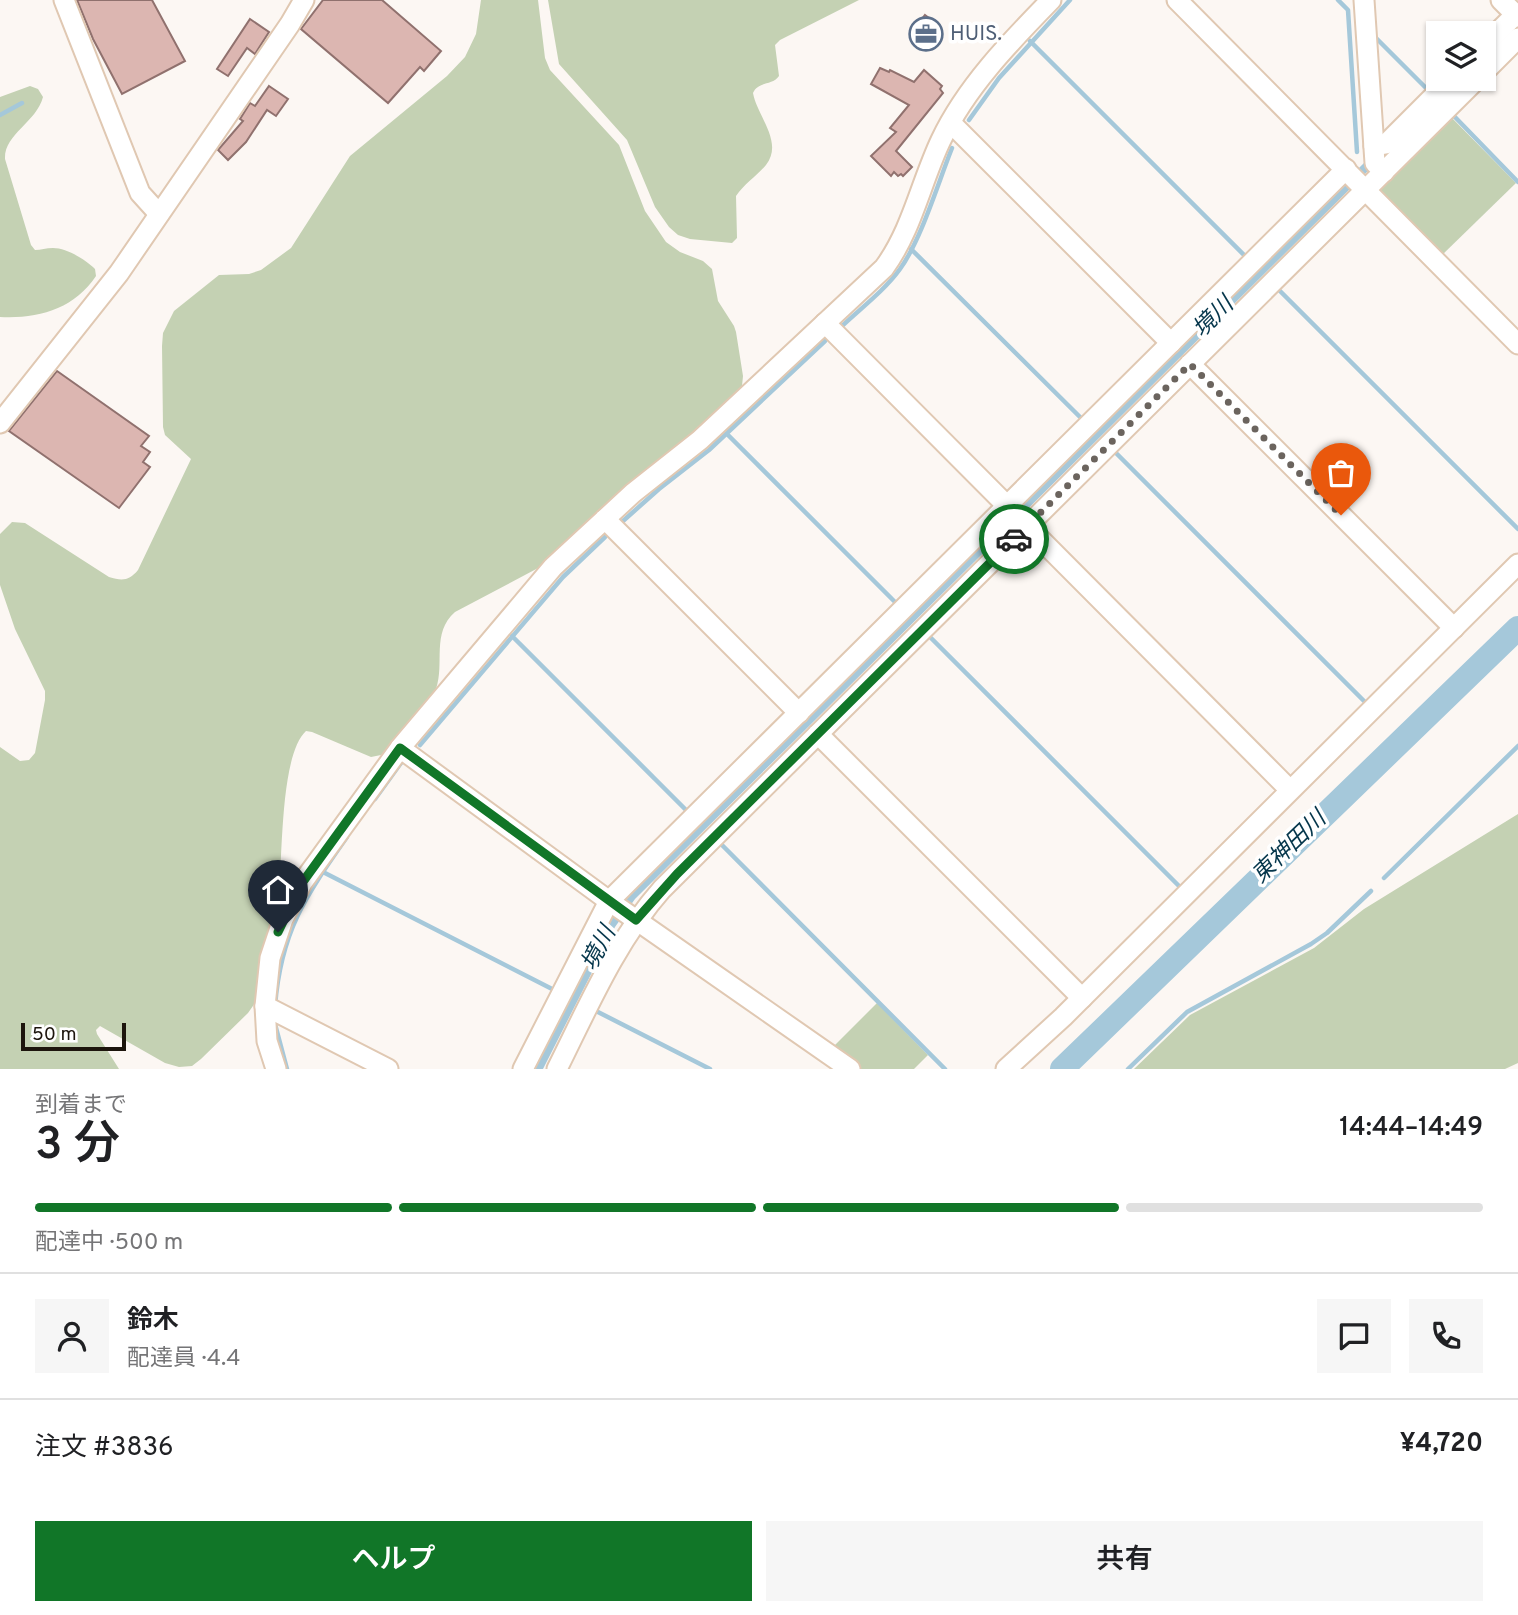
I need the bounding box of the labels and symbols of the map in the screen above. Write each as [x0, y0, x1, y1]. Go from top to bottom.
office icon: HUIS. [907, 15, 945, 53]
place label: HUIS. [950, 21, 1002, 48]
water label: 境川 [1187, 289, 1243, 345]
pin [1311, 443, 1371, 515]
courier [979, 504, 1049, 574]
water label: 東神田川 [1247, 804, 1335, 890]
pin [248, 860, 308, 932]
water label: 境川 [576, 919, 625, 976]
scale bar [21, 1020, 126, 1052]

